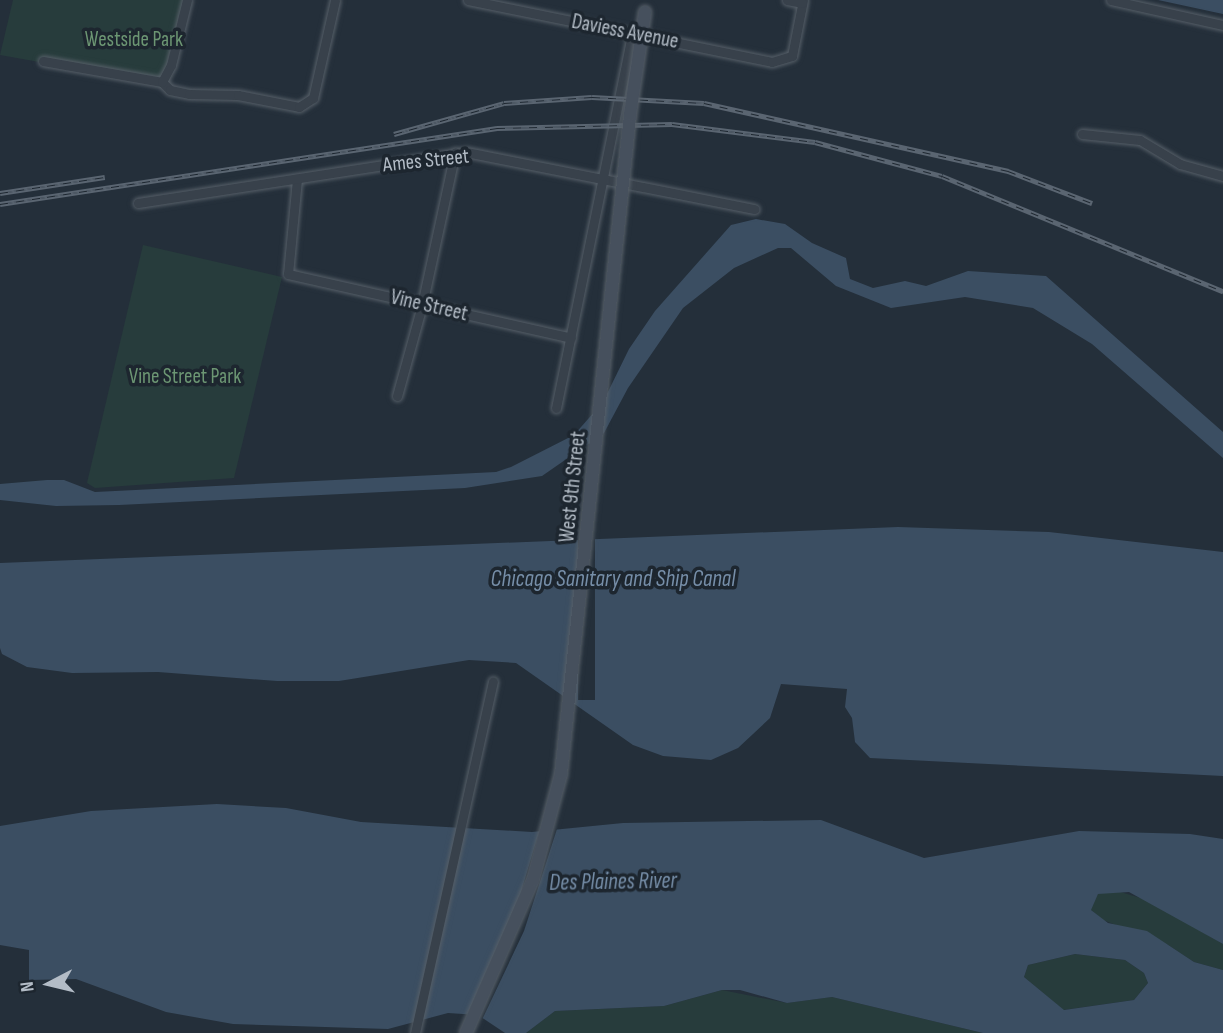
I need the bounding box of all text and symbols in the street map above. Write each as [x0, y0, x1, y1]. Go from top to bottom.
street label: Daviess Avenue [570, 9, 680, 55]
park label: Westside Park [85, 27, 183, 53]
street label: Ames Street [382, 144, 470, 178]
street label: Vine Street [388, 285, 470, 327]
park label: Vine Street Park [129, 364, 241, 390]
street label: West 9th Street [555, 430, 591, 544]
water label: Chicago Sanitary and Ship Canal [491, 565, 735, 593]
water label: Des Plaines River [549, 867, 677, 897]
north arrow [14, 949, 84, 1019]
text: N [16, 980, 40, 993]

